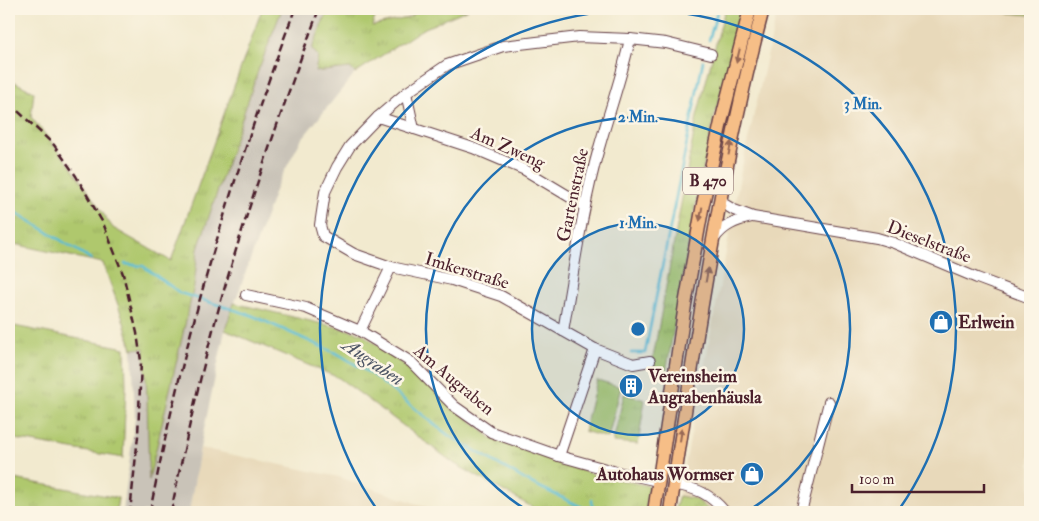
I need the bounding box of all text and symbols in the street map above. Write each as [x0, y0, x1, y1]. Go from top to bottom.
one-way arrow [734, 48, 742, 63]
text: 3 Min. [844, 95, 882, 114]
text: 2 Min. [618, 108, 658, 127]
street label: Am Zweng [466, 121, 550, 175]
one-way arrow [726, 140, 734, 155]
street label: Gartenstraße [552, 146, 594, 244]
road number: B 470 [683, 168, 733, 195]
one-way arrow [697, 207, 705, 223]
text: 1 Min. [619, 214, 657, 233]
street label: Dieselstraße [884, 215, 975, 269]
street label: Imkerstraße [422, 247, 512, 295]
one-way arrow [703, 267, 711, 283]
shop icon: Erlwein [928, 309, 954, 335]
place label: Erlwein [958, 311, 1015, 334]
centre of rings [629, 320, 647, 338]
water label: Augraben [336, 332, 408, 391]
street label: Am Augraben [408, 339, 499, 420]
place label: Vereinsheim Augrabenhäusla [647, 365, 762, 409]
building icon: Vereinsheim Augrabenhäusla [618, 373, 644, 399]
one-way arrow [678, 427, 686, 443]
shop icon: Autohaus Wormser [739, 461, 765, 487]
scale bar [852, 461, 984, 493]
place label: Autohaus Wormser [595, 463, 734, 486]
text: 100 m [859, 470, 895, 489]

